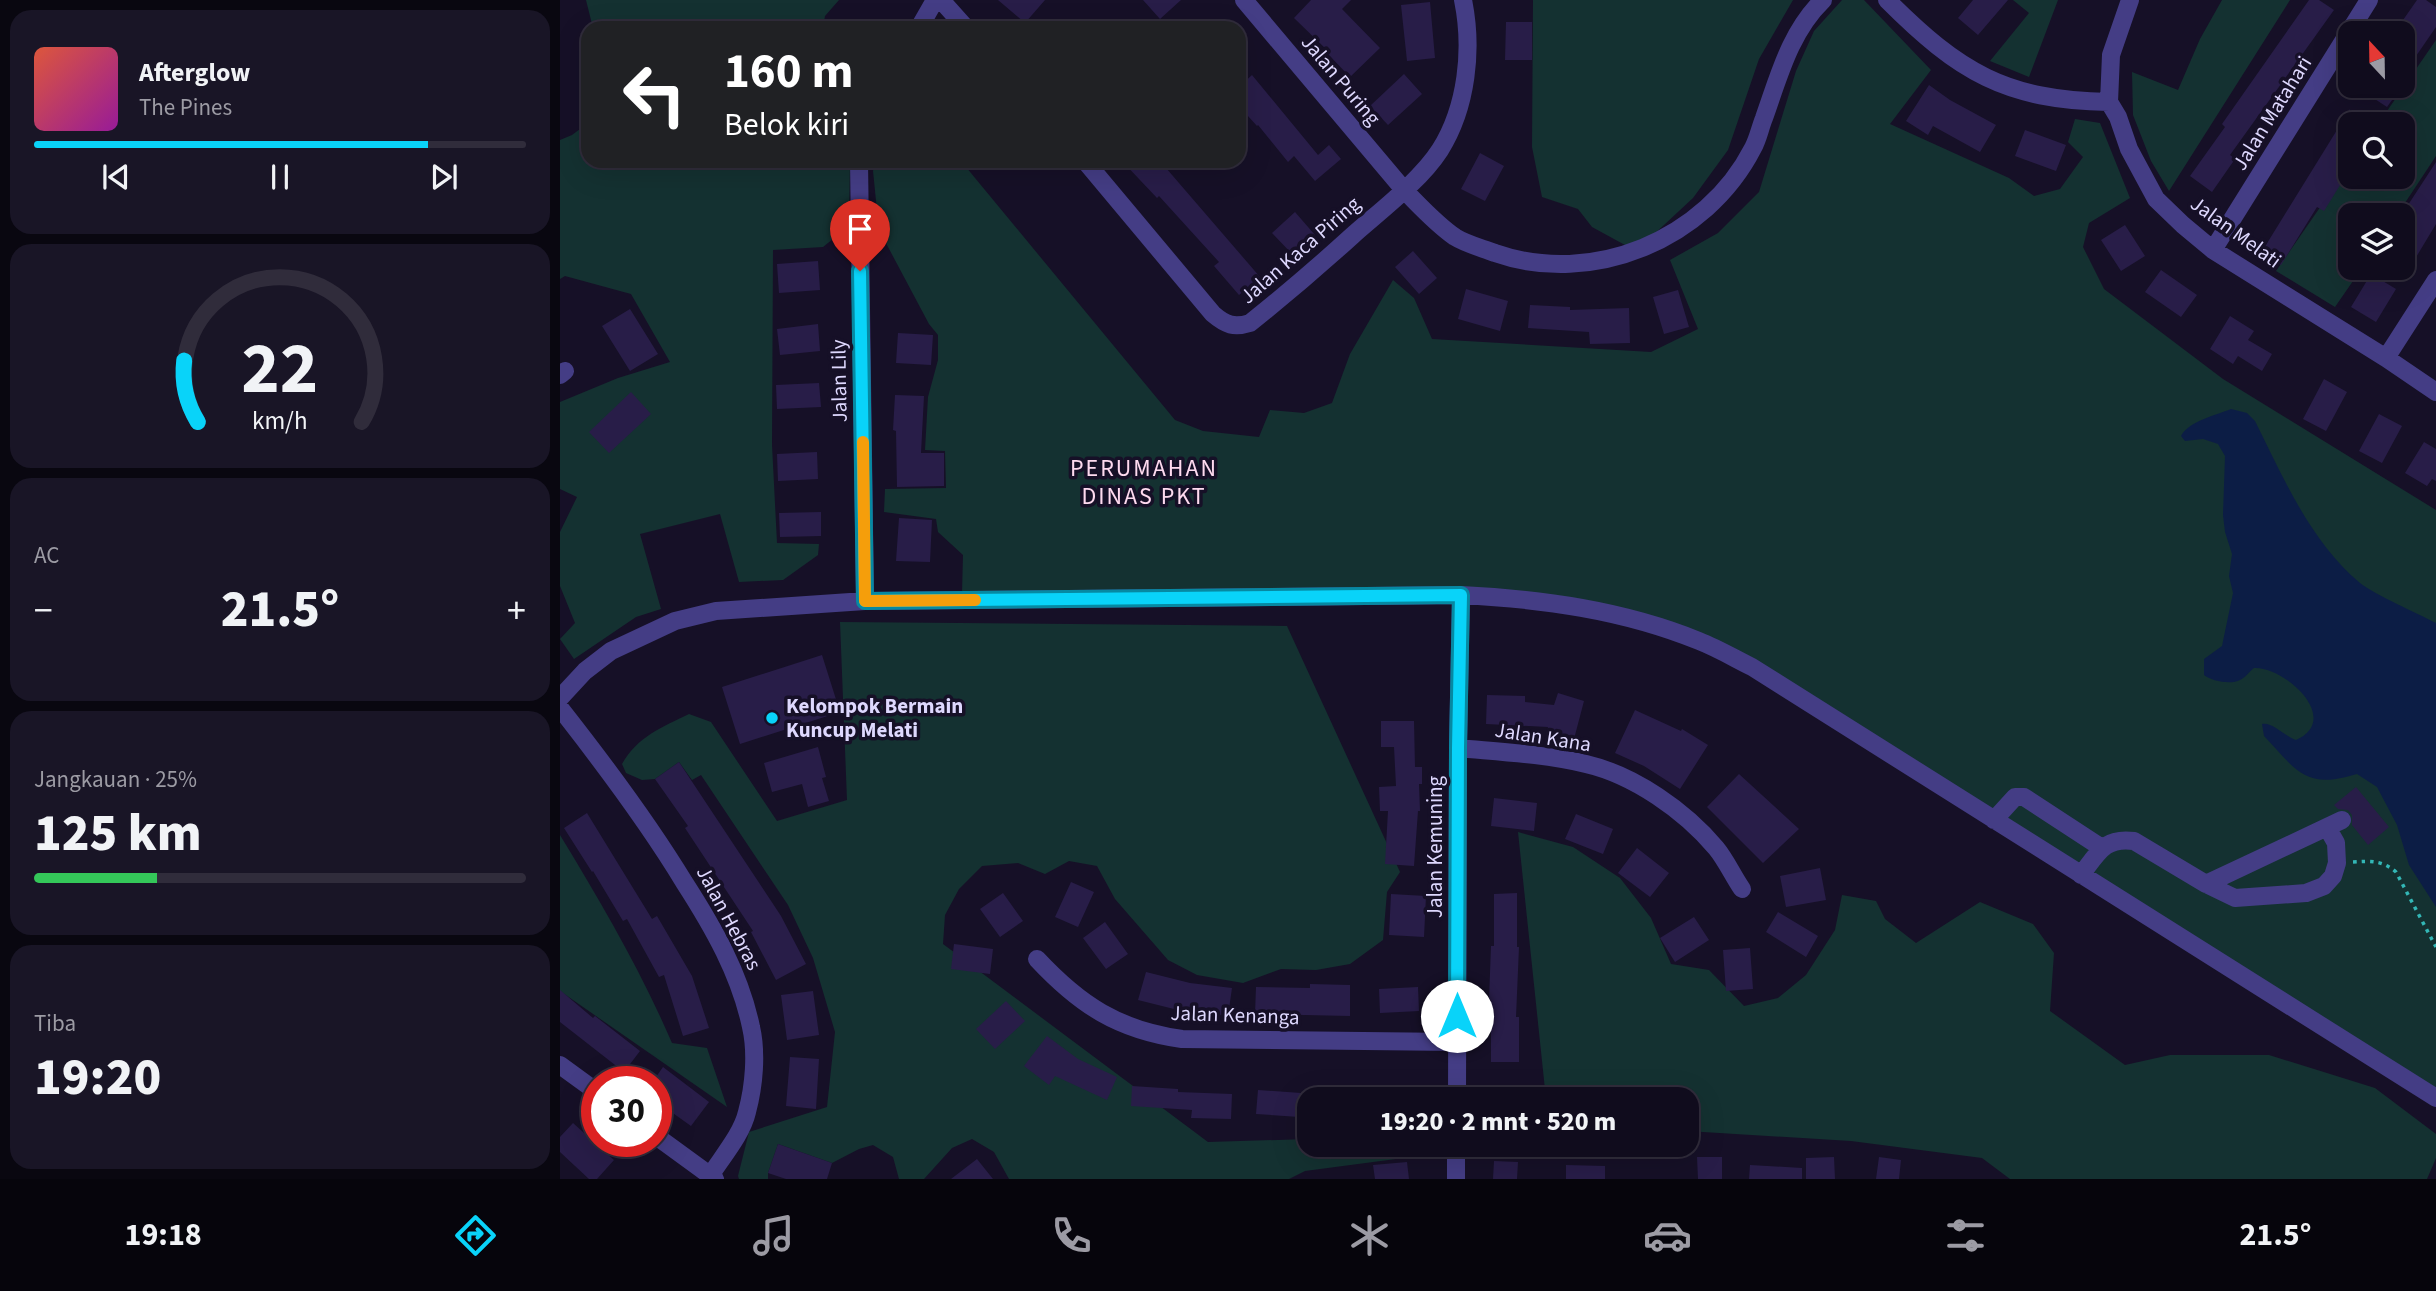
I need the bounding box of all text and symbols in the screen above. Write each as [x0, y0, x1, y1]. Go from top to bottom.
north arrow [2338, 21, 2415, 98]
map controls [2338, 21, 2415, 280]
street label: Jalan Puring [1294, 28, 1388, 132]
text: 160 m [724, 37, 853, 107]
icon: left [609, 49, 700, 140]
street label: Jalan Matahari [2225, 50, 2319, 176]
text: Afterglow [139, 54, 250, 91]
text: The Pines [139, 91, 232, 124]
text: Belok kiri [724, 102, 849, 148]
button: search [2338, 112, 2415, 189]
icon: previous [97, 158, 135, 196]
icon: pause [261, 158, 299, 196]
icon: next [425, 158, 463, 196]
street label: Jalan Kaca Piring [1233, 189, 1367, 311]
street label: Jalan Melati [2184, 189, 2288, 275]
pin [830, 199, 890, 271]
button: layers [2338, 203, 2415, 280]
icon: arrive [841, 210, 879, 248]
text: 22 [242, 317, 318, 421]
street label: Jalan Lily [823, 339, 855, 423]
text: km/h [252, 402, 308, 438]
district label: PERUMAHAN DINAS PKT [1070, 451, 1218, 514]
text: AC [34, 539, 59, 572]
text: 21.5° [221, 573, 339, 647]
text: − [34, 584, 53, 638]
text: + [507, 584, 526, 638]
place label: Kelompok Bermain Kuncup Melati [786, 691, 963, 745]
marker: Kelompok Bermain Kuncup Melati [764, 710, 780, 726]
street label: Jalan Kana [1493, 715, 1593, 759]
text: Jangkauan · 25% [34, 763, 197, 796]
street label: Jalan Kemuning [1420, 775, 1450, 918]
text: 125 km [34, 797, 202, 871]
street label: Jalan Hebras [689, 861, 769, 976]
position arrow [1420, 979, 1494, 1053]
street label: Jalan Kenanga [1170, 998, 1300, 1032]
text: Tiba [34, 1007, 76, 1040]
text: 19:20 [34, 1041, 161, 1115]
speed limit sign: 30 [581, 1066, 672, 1157]
text: 19:20 · 2 mnt · 520 m [1380, 1103, 1616, 1140]
icon: directions [451, 1211, 500, 1260]
icon: music [749, 1211, 798, 1260]
icon: phone [1047, 1211, 1096, 1260]
icon: climate [1345, 1211, 1394, 1260]
icon: car [1643, 1211, 1692, 1260]
icon: filters [1941, 1211, 1990, 1260]
text: 19:18 [125, 1212, 202, 1258]
text: 21.5° [2239, 1212, 2311, 1258]

